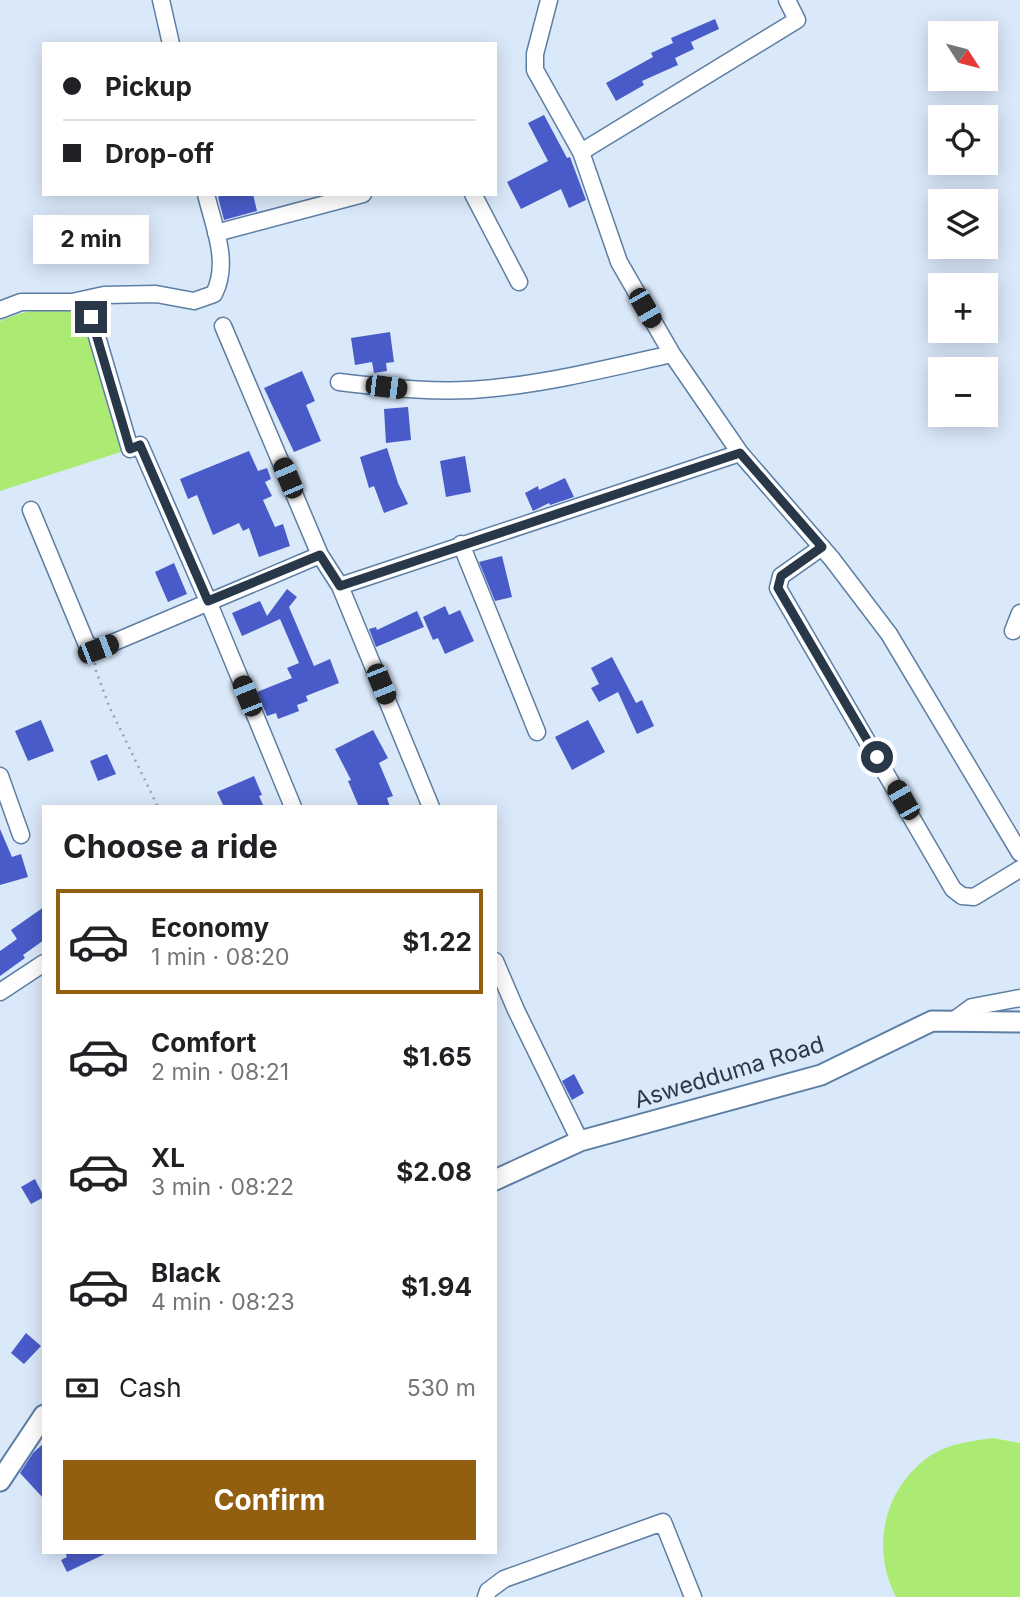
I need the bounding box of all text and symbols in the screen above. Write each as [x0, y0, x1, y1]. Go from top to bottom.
north arrow [928, 21, 998, 91]
map controls [928, 21, 998, 427]
text: Pickup [105, 71, 192, 102]
button: locate [928, 105, 998, 175]
text: Drop-off [105, 138, 214, 169]
button: layers [928, 189, 998, 259]
callout: 2 min [33, 216, 149, 264]
text: 2 min [60, 225, 122, 253]
button: + [928, 273, 998, 343]
car [626, 285, 665, 331]
route end [75, 301, 107, 333]
button: − [928, 357, 998, 427]
car [364, 374, 409, 400]
car [271, 455, 306, 501]
car [75, 632, 122, 666]
car [364, 661, 399, 707]
car [230, 673, 265, 719]
route start [861, 741, 893, 773]
car [884, 777, 923, 823]
text: Choose a ride [63, 827, 278, 866]
icon: car [67, 910, 130, 973]
text: Economy [151, 912, 269, 943]
text: $1.22 [402, 926, 472, 957]
text: 1 min · 08:20 [151, 943, 290, 971]
icon: car [67, 1025, 130, 1088]
text: Comfort [151, 1027, 256, 1058]
street label: Aswedduma Road [631, 1030, 827, 1114]
text: $1.65 [402, 1041, 472, 1072]
text: 2 min · 08:21 [151, 1058, 289, 1086]
icon: car [67, 1140, 130, 1203]
text: XL [151, 1142, 185, 1173]
text: $2.08 [396, 1156, 472, 1187]
text: 3 min · 08:22 [151, 1173, 294, 1201]
icon: car [67, 1255, 130, 1318]
text: Black [151, 1257, 221, 1288]
text: $1.94 [401, 1271, 472, 1302]
text: 4 min · 08:23 [151, 1288, 295, 1316]
icon: cash [63, 1369, 101, 1407]
text: Cash [119, 1372, 182, 1403]
text: 530 m [407, 1374, 476, 1402]
button: Confirm [63, 1460, 476, 1540]

